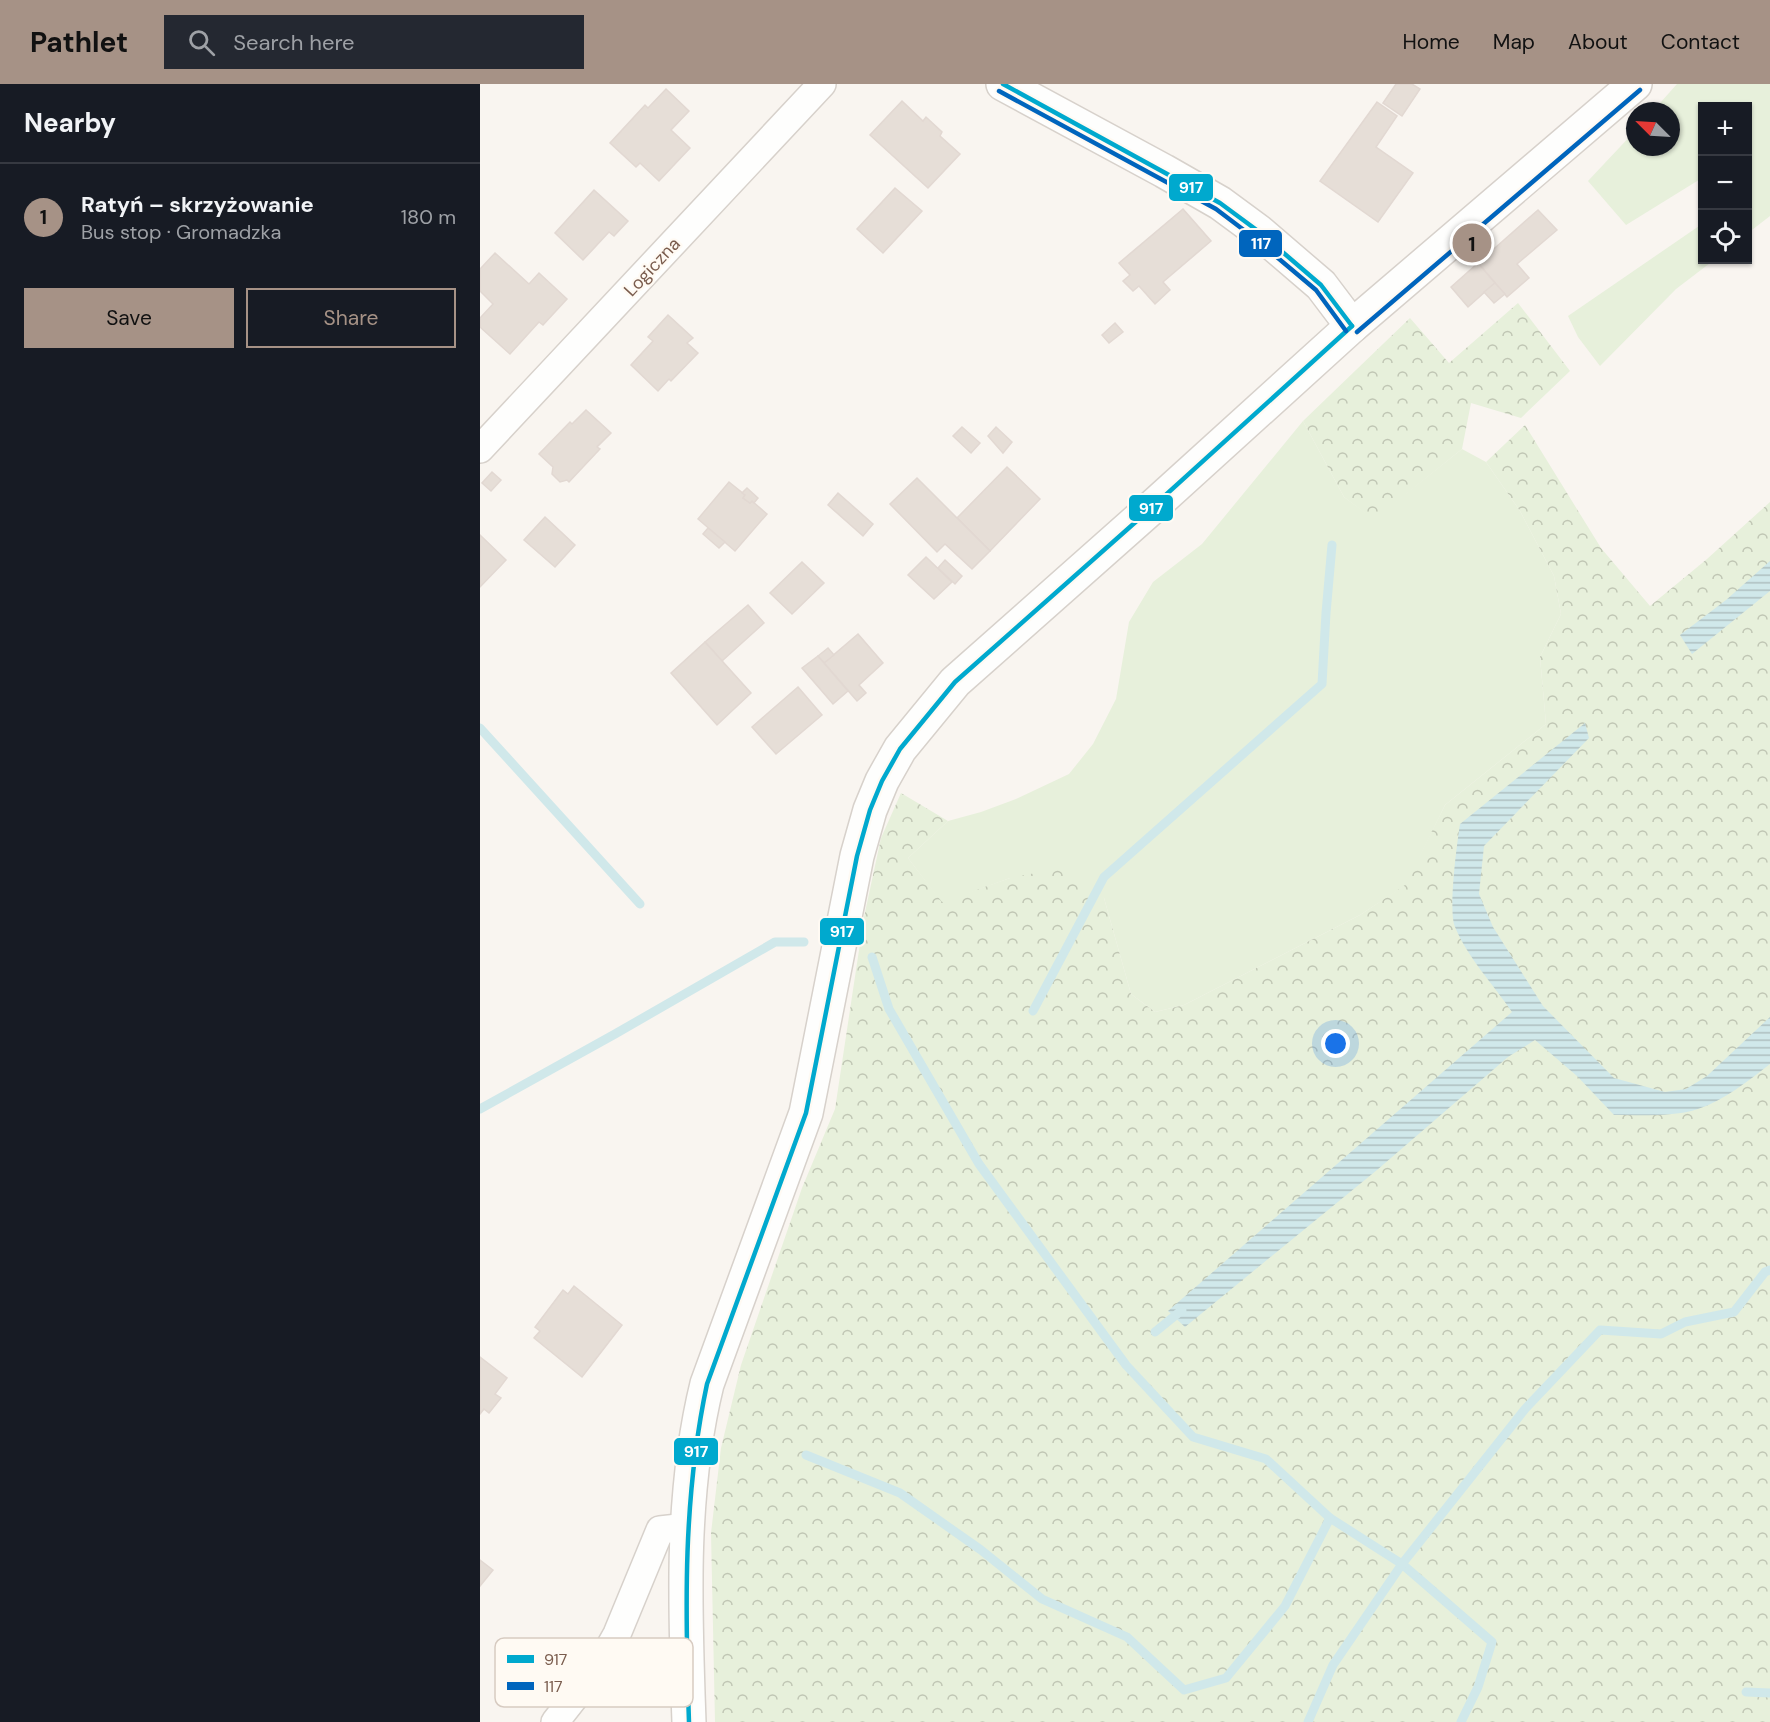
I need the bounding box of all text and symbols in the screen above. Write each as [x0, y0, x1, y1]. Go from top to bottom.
search box [164, 15, 584, 69]
text: Pathlet [30, 24, 128, 61]
icon: search [185, 26, 218, 59]
text: Search here [233, 28, 355, 57]
text: Home [1402, 28, 1460, 56]
text: Map [1493, 28, 1535, 56]
text: About [1568, 28, 1628, 56]
text: Contact [1661, 28, 1740, 56]
north arrow [1626, 102, 1680, 156]
map controls [1698, 102, 1752, 264]
button: + [1698, 102, 1752, 156]
text: Nearby [24, 106, 116, 140]
button: − [1698, 156, 1752, 210]
line badge: 917 [1168, 173, 1214, 202]
text: 917 [1179, 177, 1204, 198]
text: Ratyń – skrzyżowanie [81, 190, 314, 219]
text: 1 [40, 204, 47, 230]
text: 180 m [401, 204, 456, 230]
button: locate [1698, 210, 1752, 264]
text: Bus stop · Gromadzka [81, 219, 281, 245]
pin: 1 [1452, 220, 1492, 266]
line badge: 117 [1238, 229, 1283, 258]
street label: Logiczna [619, 232, 685, 302]
text: 117 [1251, 233, 1272, 254]
button: Save [24, 288, 234, 348]
button: Share [246, 288, 456, 348]
line badge: 917 [1128, 494, 1174, 522]
text: 917 [1139, 498, 1164, 519]
line badge: 917 [819, 917, 865, 946]
text: 917 [830, 921, 855, 942]
your location [1321, 1029, 1350, 1058]
line badge: 917 [673, 1437, 719, 1466]
text: 917 [684, 1441, 709, 1462]
legend [495, 1638, 693, 1707]
text: 917 [544, 1649, 567, 1670]
text: 117 [544, 1676, 563, 1697]

